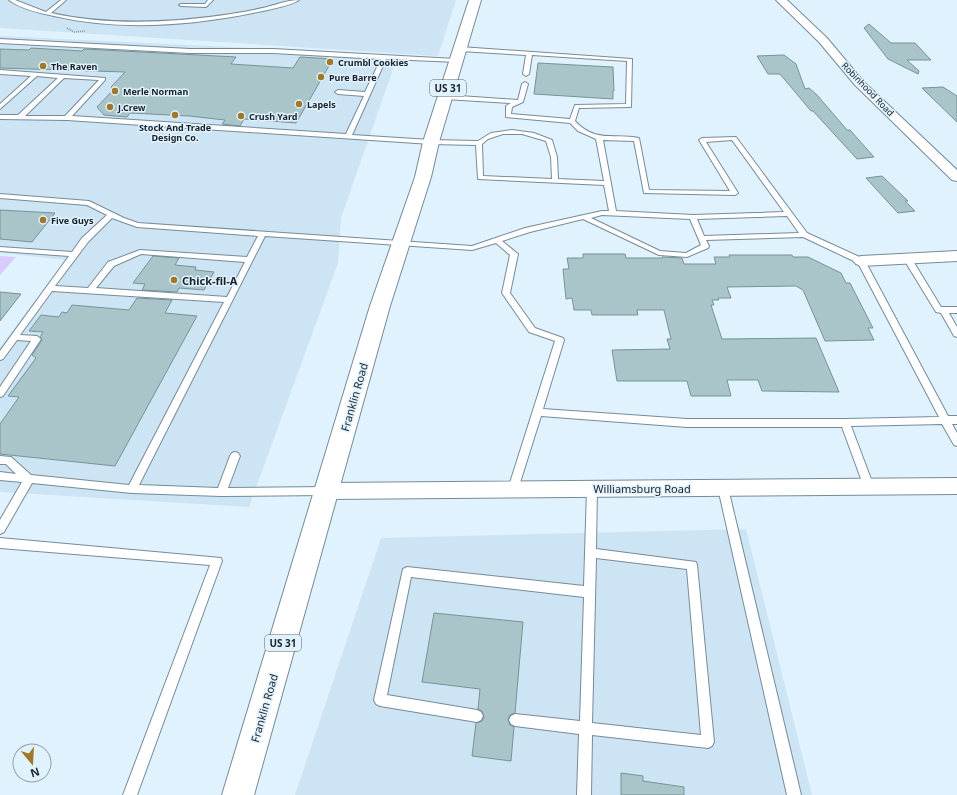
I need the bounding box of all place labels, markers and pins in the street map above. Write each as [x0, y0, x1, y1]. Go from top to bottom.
place label: Crumbl Cookies [338, 56, 409, 69]
marker: Crumbl Cookies [325, 57, 335, 67]
place label: The Raven [51, 60, 98, 73]
marker: The Raven [38, 61, 48, 71]
place label: Pure Barre [329, 71, 377, 84]
marker: Pure Barre [316, 72, 326, 82]
place label: Merle Norman [123, 85, 188, 98]
marker: Merle Norman [110, 86, 120, 96]
place label: Lapels [307, 98, 336, 111]
marker: Lapels [294, 99, 304, 109]
place label: J.Crew [117, 101, 146, 114]
marker: J.Crew [105, 102, 115, 112]
marker: Stock And Trade Design Co. [170, 110, 180, 120]
place label: Crush Yard [249, 110, 298, 123]
marker: Crush Yard [236, 111, 246, 121]
place label: Stock And Trade Design Co. [139, 121, 211, 144]
place label: Five Guys [51, 214, 94, 227]
marker: Five Guys [38, 215, 48, 225]
place label: Chick-fil-A [182, 273, 238, 288]
marker: Chick-fil-A [169, 275, 179, 285]

